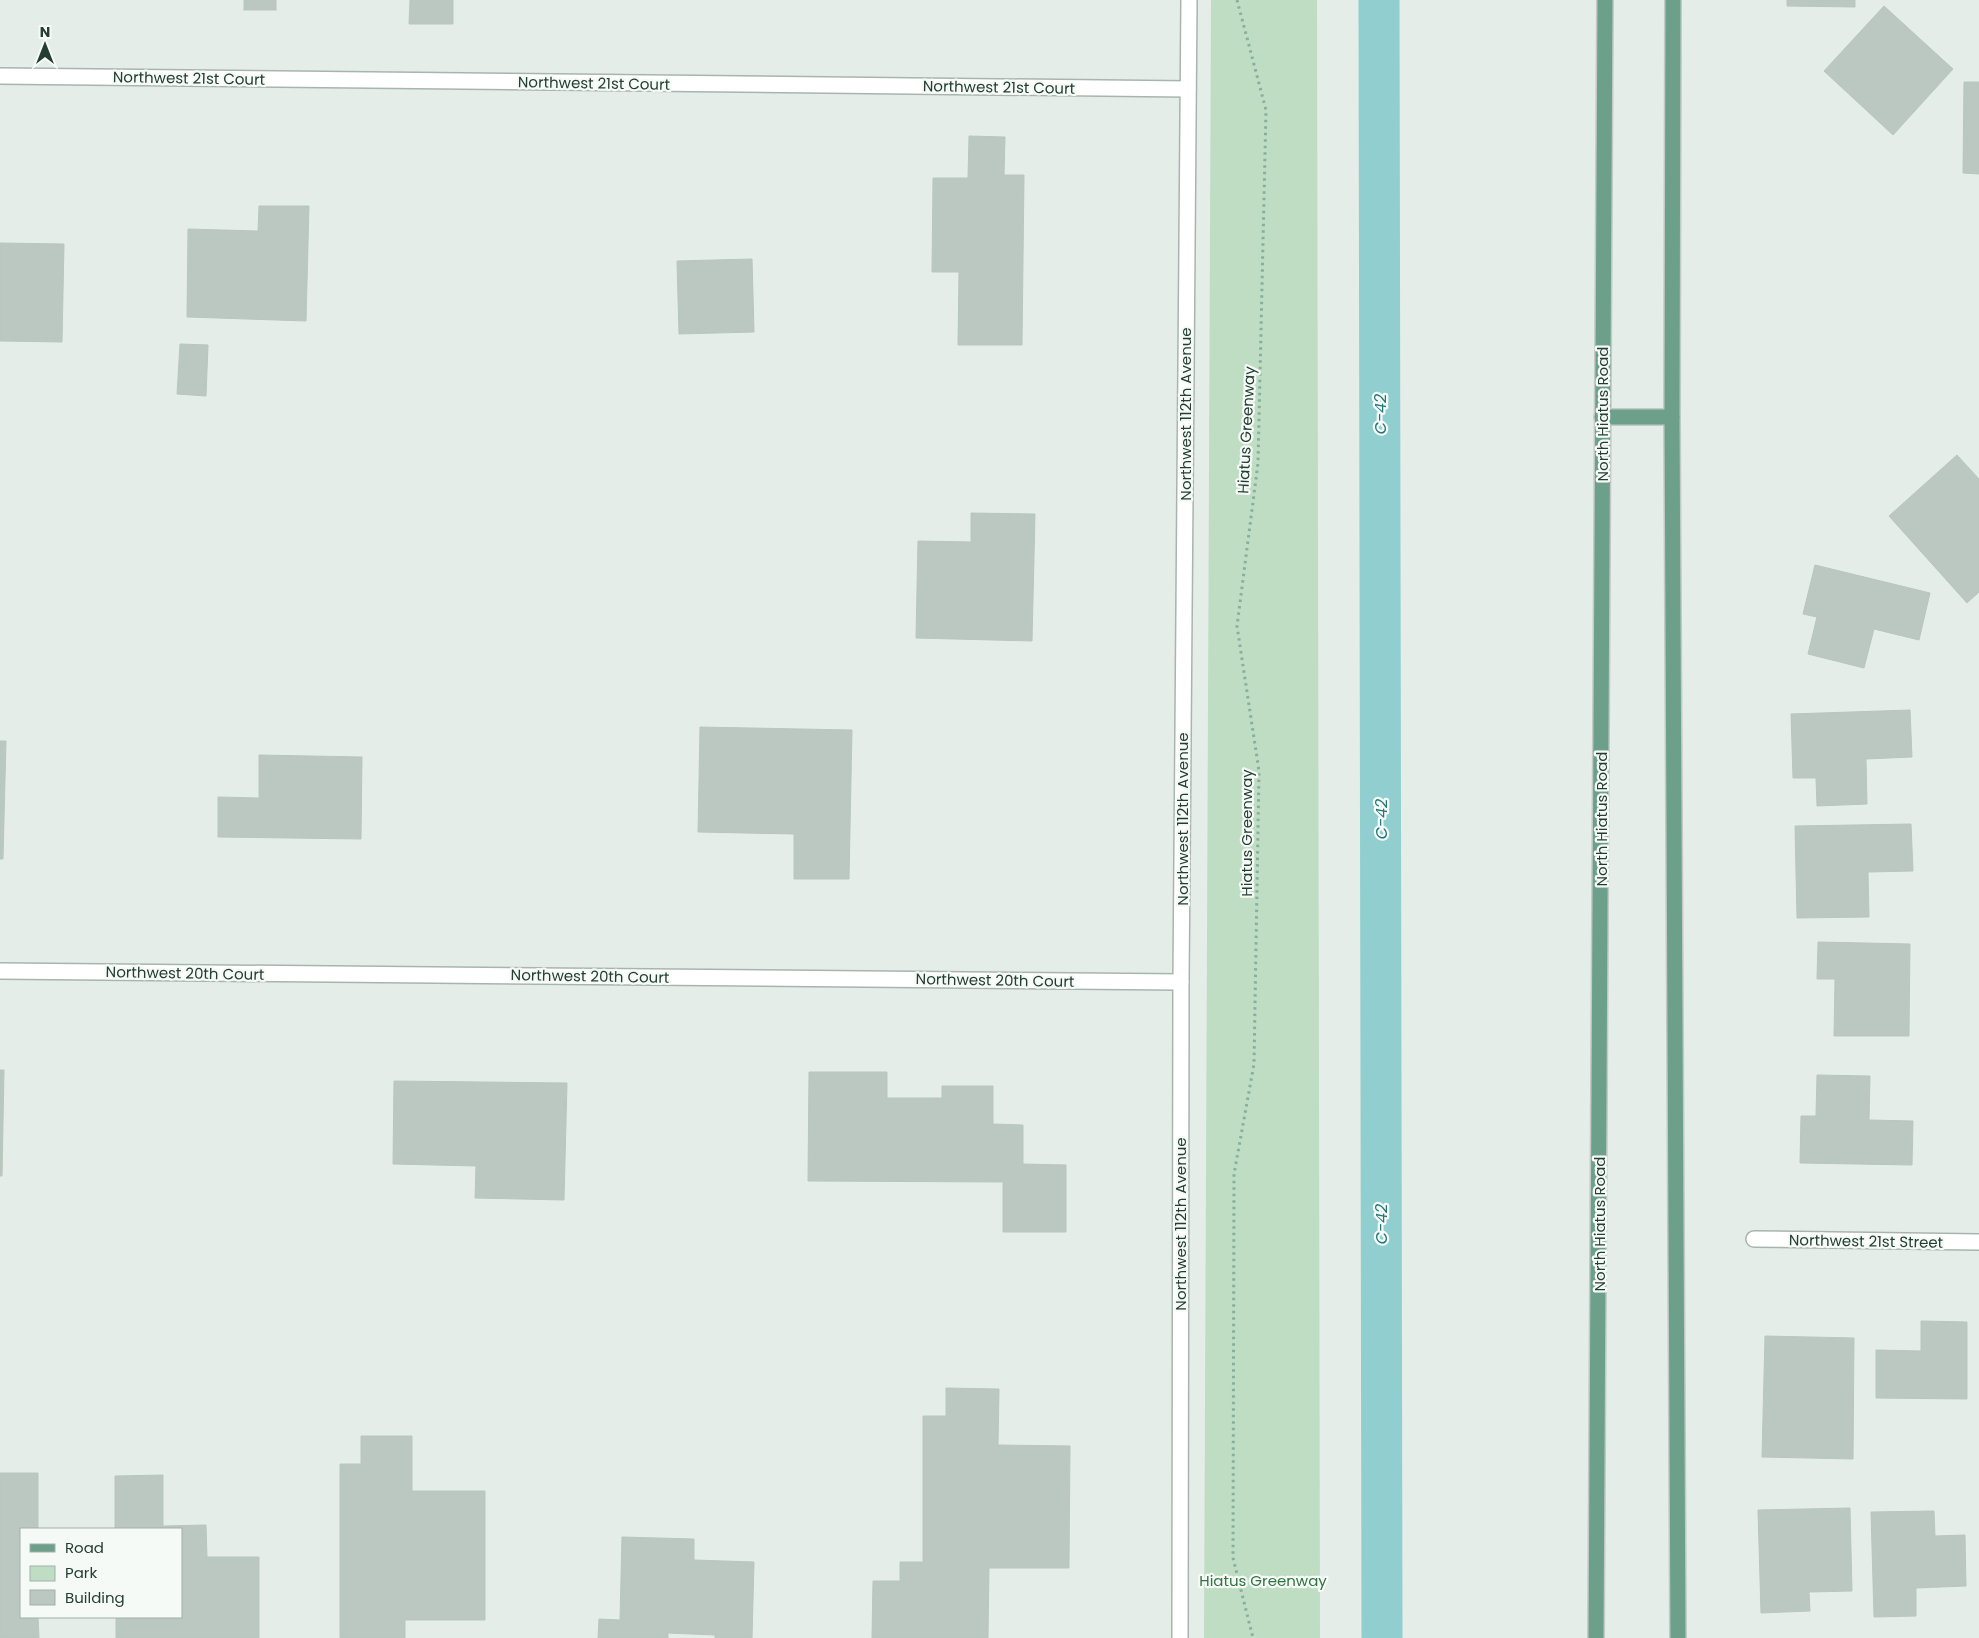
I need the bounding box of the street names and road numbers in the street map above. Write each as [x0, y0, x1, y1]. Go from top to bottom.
street label: Northwest 21st Court [113, 66, 265, 90]
street label: Northwest 21st Court [518, 71, 670, 95]
street label: Northwest 21st Court [923, 75, 1075, 99]
street label: Northwest 112th Avenue [1175, 327, 1196, 501]
street label: North Hiatus Road [1592, 347, 1613, 481]
street label: Hiatus Greenway [1232, 365, 1260, 494]
street label: Northwest 112th Avenue [1172, 732, 1193, 906]
street label: North Hiatus Road [1591, 752, 1612, 886]
street label: Hiatus Greenway [1236, 769, 1257, 897]
street label: Northwest 20th Court [106, 961, 264, 985]
street label: Northwest 20th Court [511, 964, 669, 988]
street label: Northwest 20th Court [916, 968, 1074, 992]
street label: Northwest 112th Avenue [1170, 1137, 1191, 1311]
street label: North Hiatus Road [1589, 1157, 1610, 1291]
street label: Northwest 21st Street [1789, 1229, 1943, 1253]

